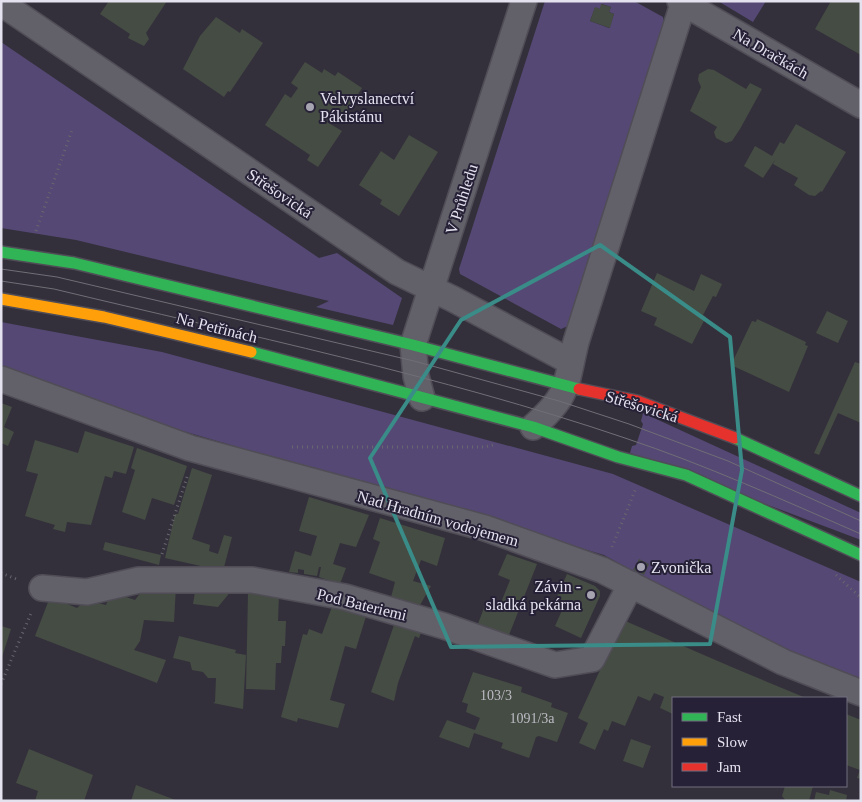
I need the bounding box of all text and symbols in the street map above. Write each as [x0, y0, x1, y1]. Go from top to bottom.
street label: Na Dračkách [730, 25, 811, 82]
place label: Velvyslanectví Pákistánu [320, 90, 415, 125]
marker: Velvyslanectví Pákistánu [304, 101, 316, 113]
street label: V Průhledu [442, 162, 481, 237]
street label: Střešovická [244, 165, 315, 221]
street label: Na Petřinách [175, 309, 259, 346]
street label: Střešovická [604, 387, 680, 426]
street label: Nad Hradním vodojemem [355, 487, 521, 551]
place label: Zvonička [651, 559, 711, 576]
marker: Zvonička [635, 561, 647, 573]
place label: Závin - sladká pekárna [485, 578, 581, 614]
street label: Pod Bateriemi [315, 585, 409, 624]
marker: Závin - sladká pekárna [585, 589, 597, 601]
house number: 103/3 [480, 688, 512, 703]
legend [672, 697, 847, 787]
text: Fast [717, 709, 743, 725]
house number: 1091/3a [509, 711, 555, 726]
text: Slow [717, 734, 748, 750]
text: Jam [717, 759, 741, 775]

